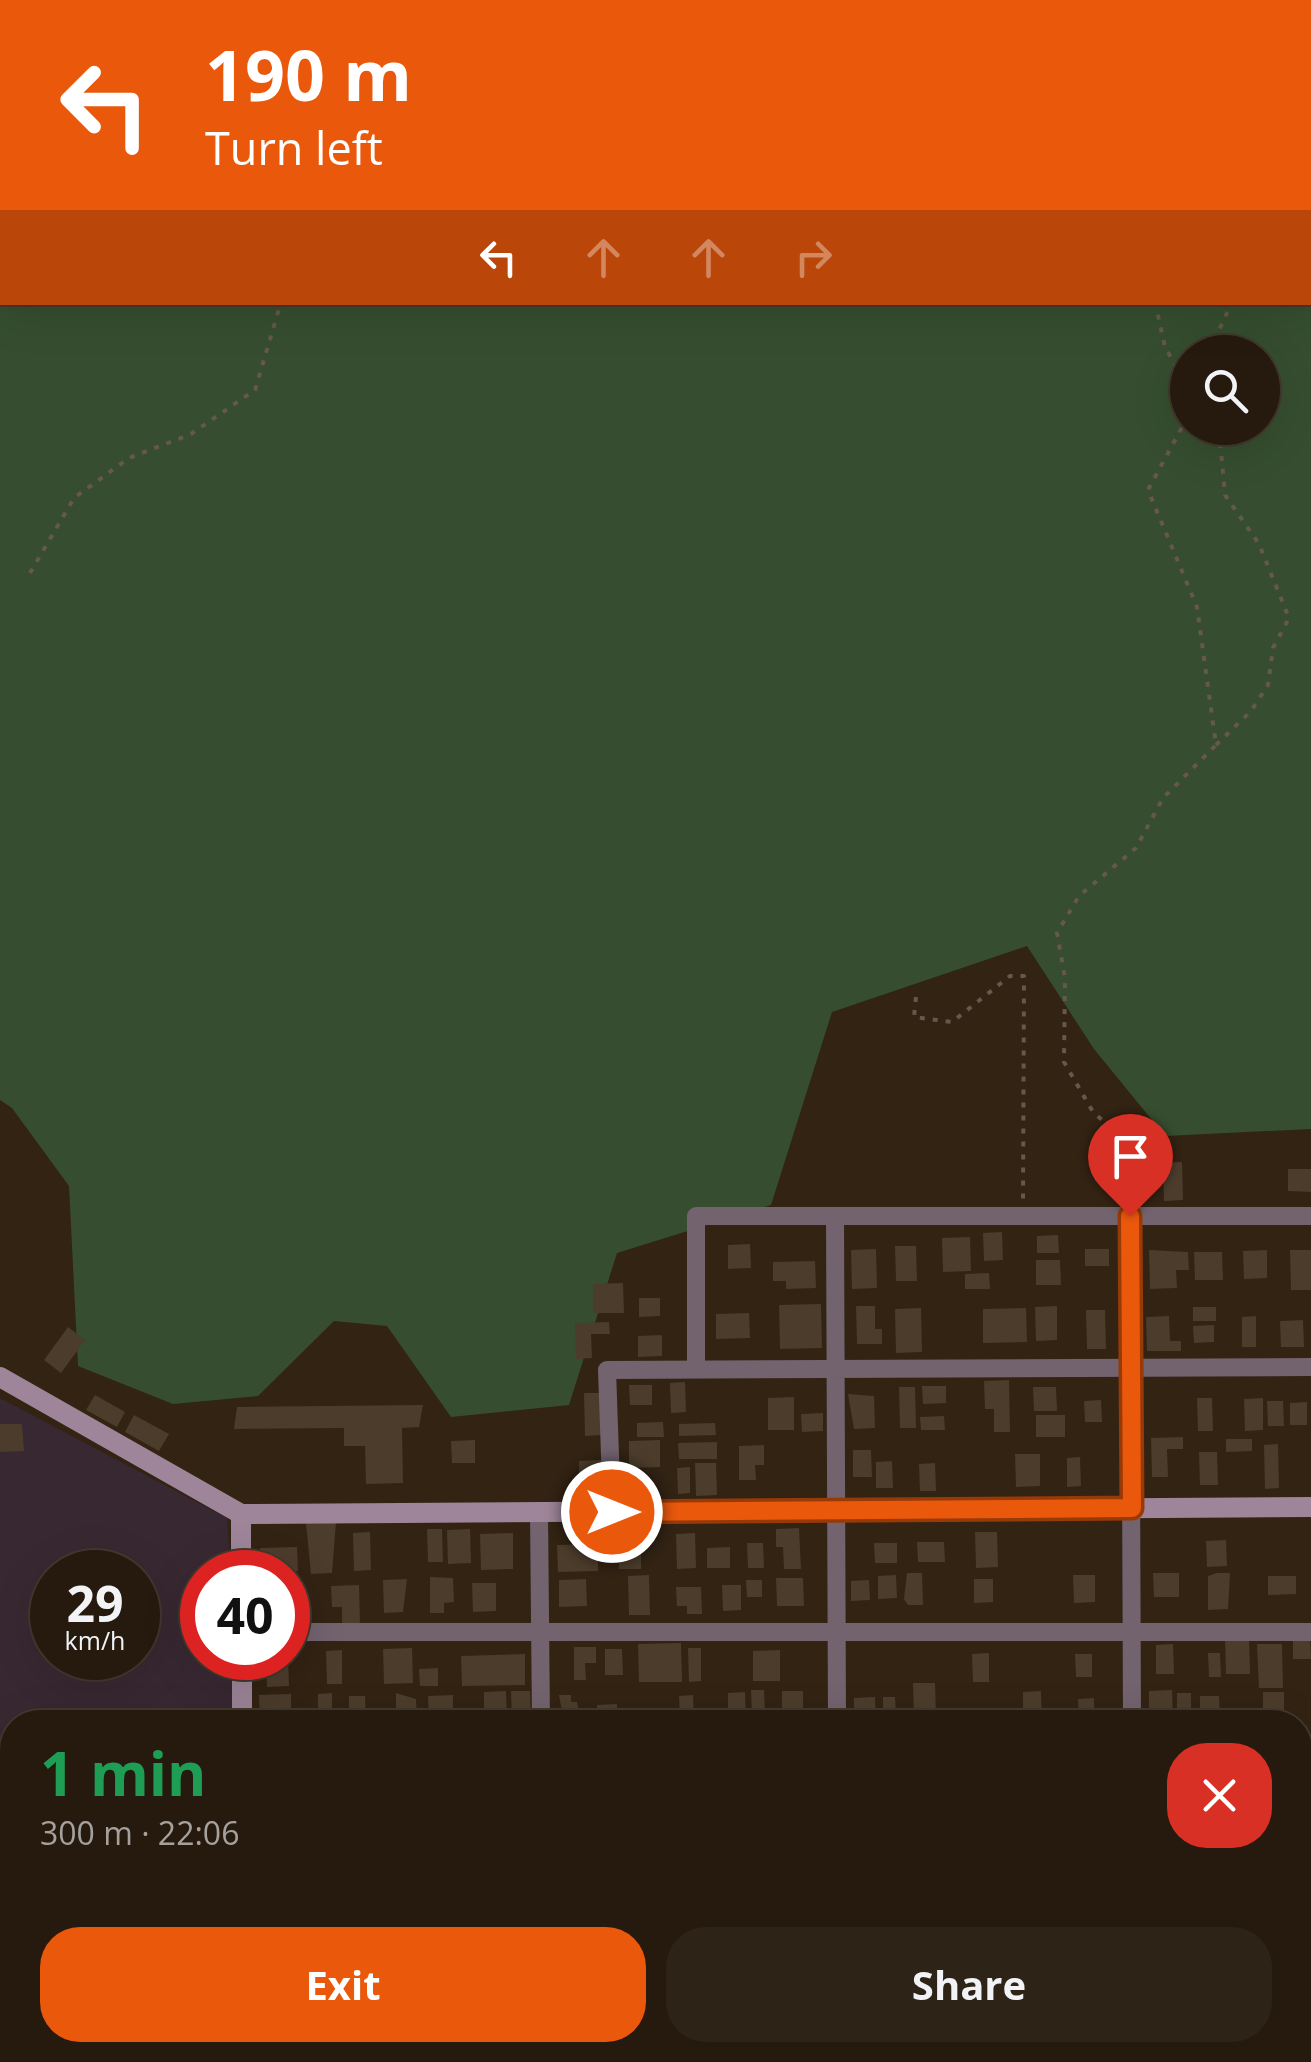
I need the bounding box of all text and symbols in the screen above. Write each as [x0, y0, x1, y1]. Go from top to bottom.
text: 190 m [205, 26, 412, 122]
icon: left [40, 40, 170, 170]
text: Turn left [205, 117, 383, 178]
icon: left [471, 230, 526, 285]
icon: ahead [576, 230, 631, 285]
icon: ahead [681, 230, 736, 285]
icon: right [786, 230, 841, 285]
map controls [1170, 335, 1280, 445]
button: search [1170, 335, 1280, 445]
pin [1088, 1114, 1173, 1217]
icon: arrive [1103, 1129, 1158, 1184]
position arrow [560, 1460, 664, 1564]
speed limit sign: 40 [180, 1550, 310, 1680]
text: 29 [66, 1569, 124, 1637]
text: km/h [65, 1623, 125, 1657]
text: 1 min [40, 1732, 207, 1814]
button: close [1167, 1743, 1272, 1848]
text: 300 m · 22:06 [40, 1811, 239, 1854]
button: Exit [40, 1927, 646, 2042]
button: Share [666, 1927, 1272, 2042]

